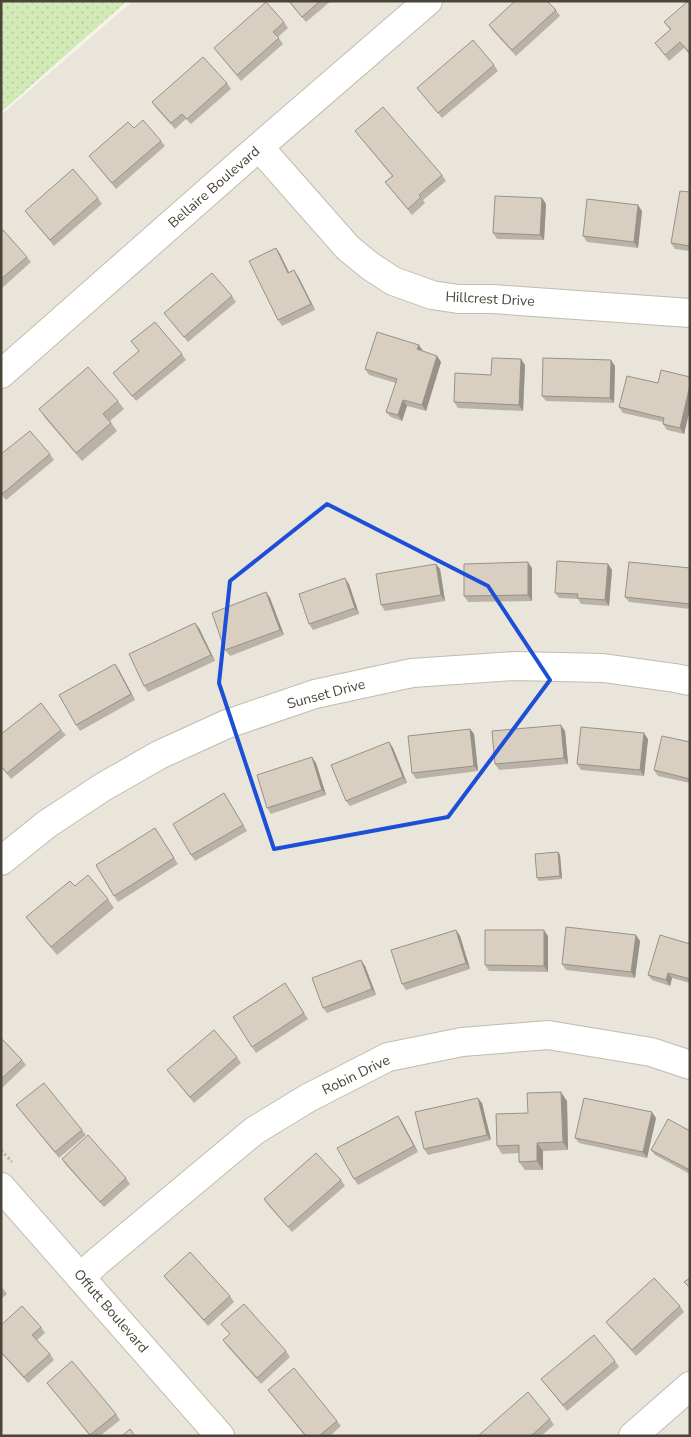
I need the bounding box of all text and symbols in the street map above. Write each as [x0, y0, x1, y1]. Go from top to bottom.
street label: Bellaire Boulevard [164, 142, 264, 232]
street label: Hillcrest Drive [445, 287, 535, 311]
street label: Sunset Drive [285, 674, 367, 714]
street label: Robin Drive [319, 1050, 393, 1100]
street label: Offutt Boulevard [69, 1265, 153, 1357]

